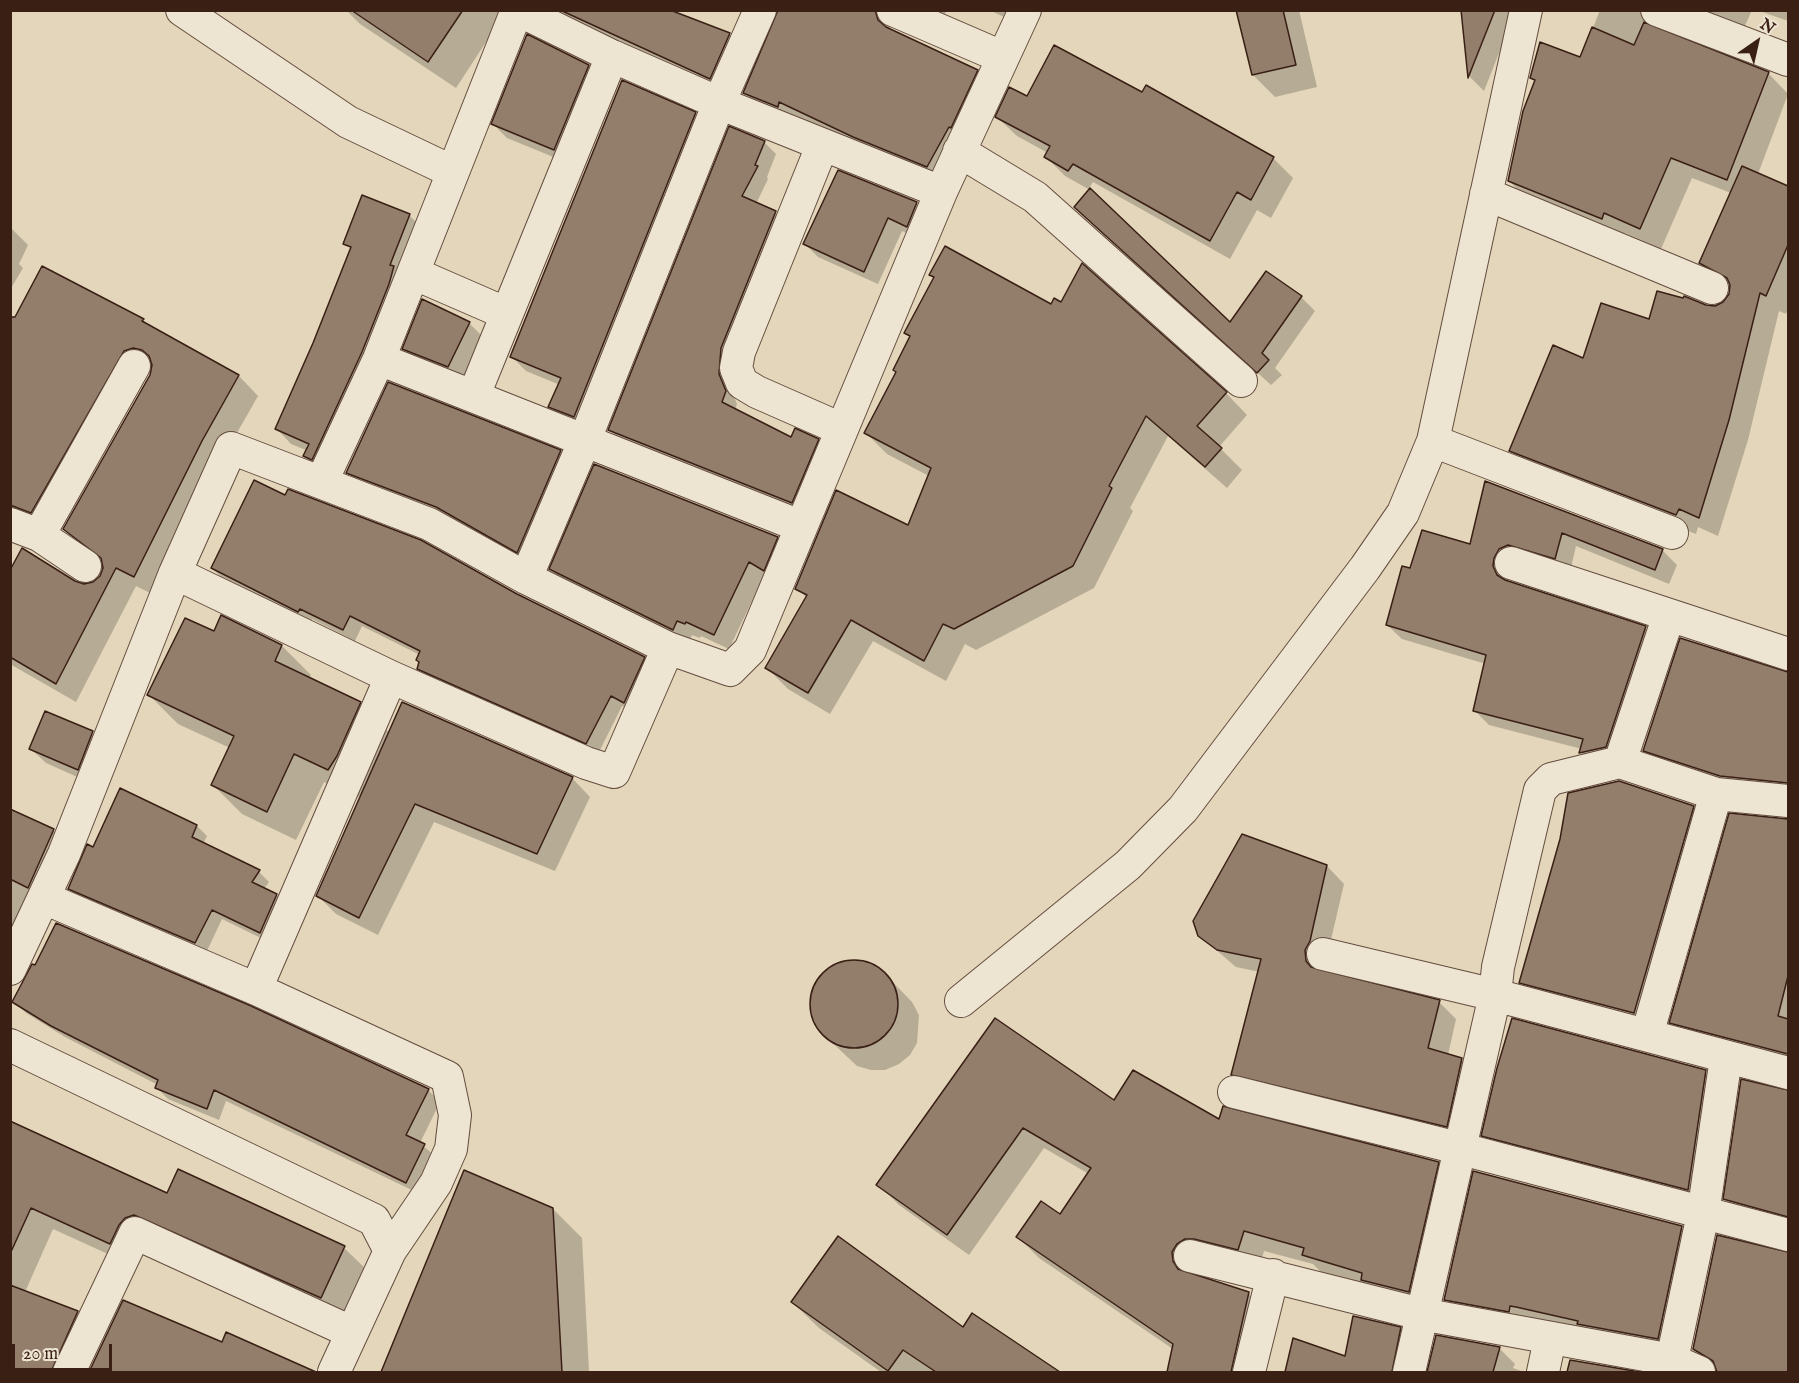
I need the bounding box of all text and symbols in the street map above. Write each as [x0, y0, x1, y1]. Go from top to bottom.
north arrow [1727, 12, 1787, 72]
text: N [1756, 15, 1778, 39]
scale bar [15, 1332, 116, 1370]
text: 20 m [23, 1343, 58, 1366]

